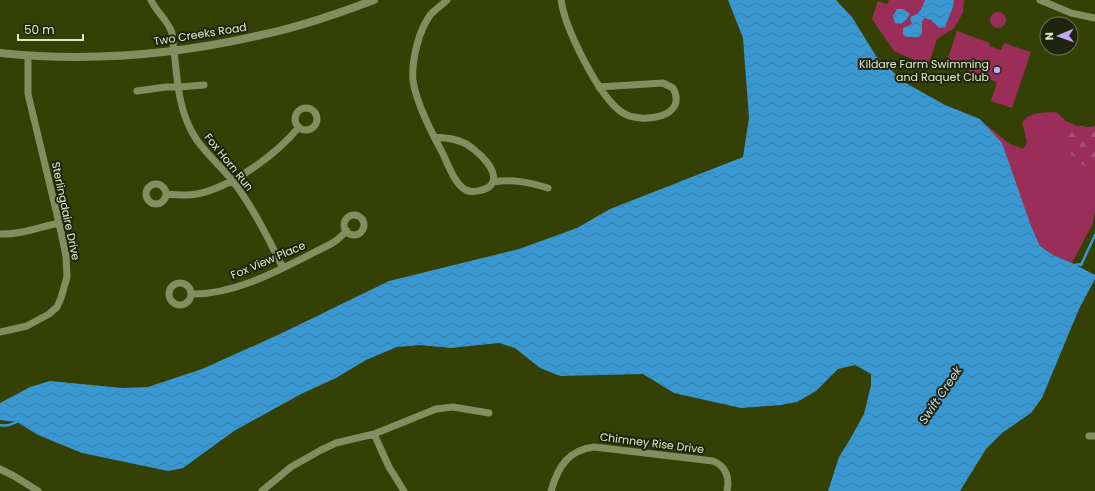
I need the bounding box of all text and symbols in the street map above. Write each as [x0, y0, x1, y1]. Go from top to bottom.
scale bar [18, 16, 83, 42]
north arrow [1039, 16, 1079, 56]
street label: Two Creeks Road [152, 19, 248, 49]
text: 50 m [24, 21, 55, 38]
text: N [1041, 32, 1057, 41]
place label: Kildare Farm Swimming and Raquet Club [859, 56, 989, 85]
marker: Kildare Farm Swimming and Raquet Club [992, 65, 1002, 75]
street label: Fox Horn Run [201, 130, 257, 194]
street label: Sterlingdaire Drive [48, 160, 84, 262]
street label: Fox View Place [228, 237, 308, 283]
water label: Swift Creek [914, 362, 966, 427]
street label: Chimney Rise Drive [599, 429, 705, 457]

